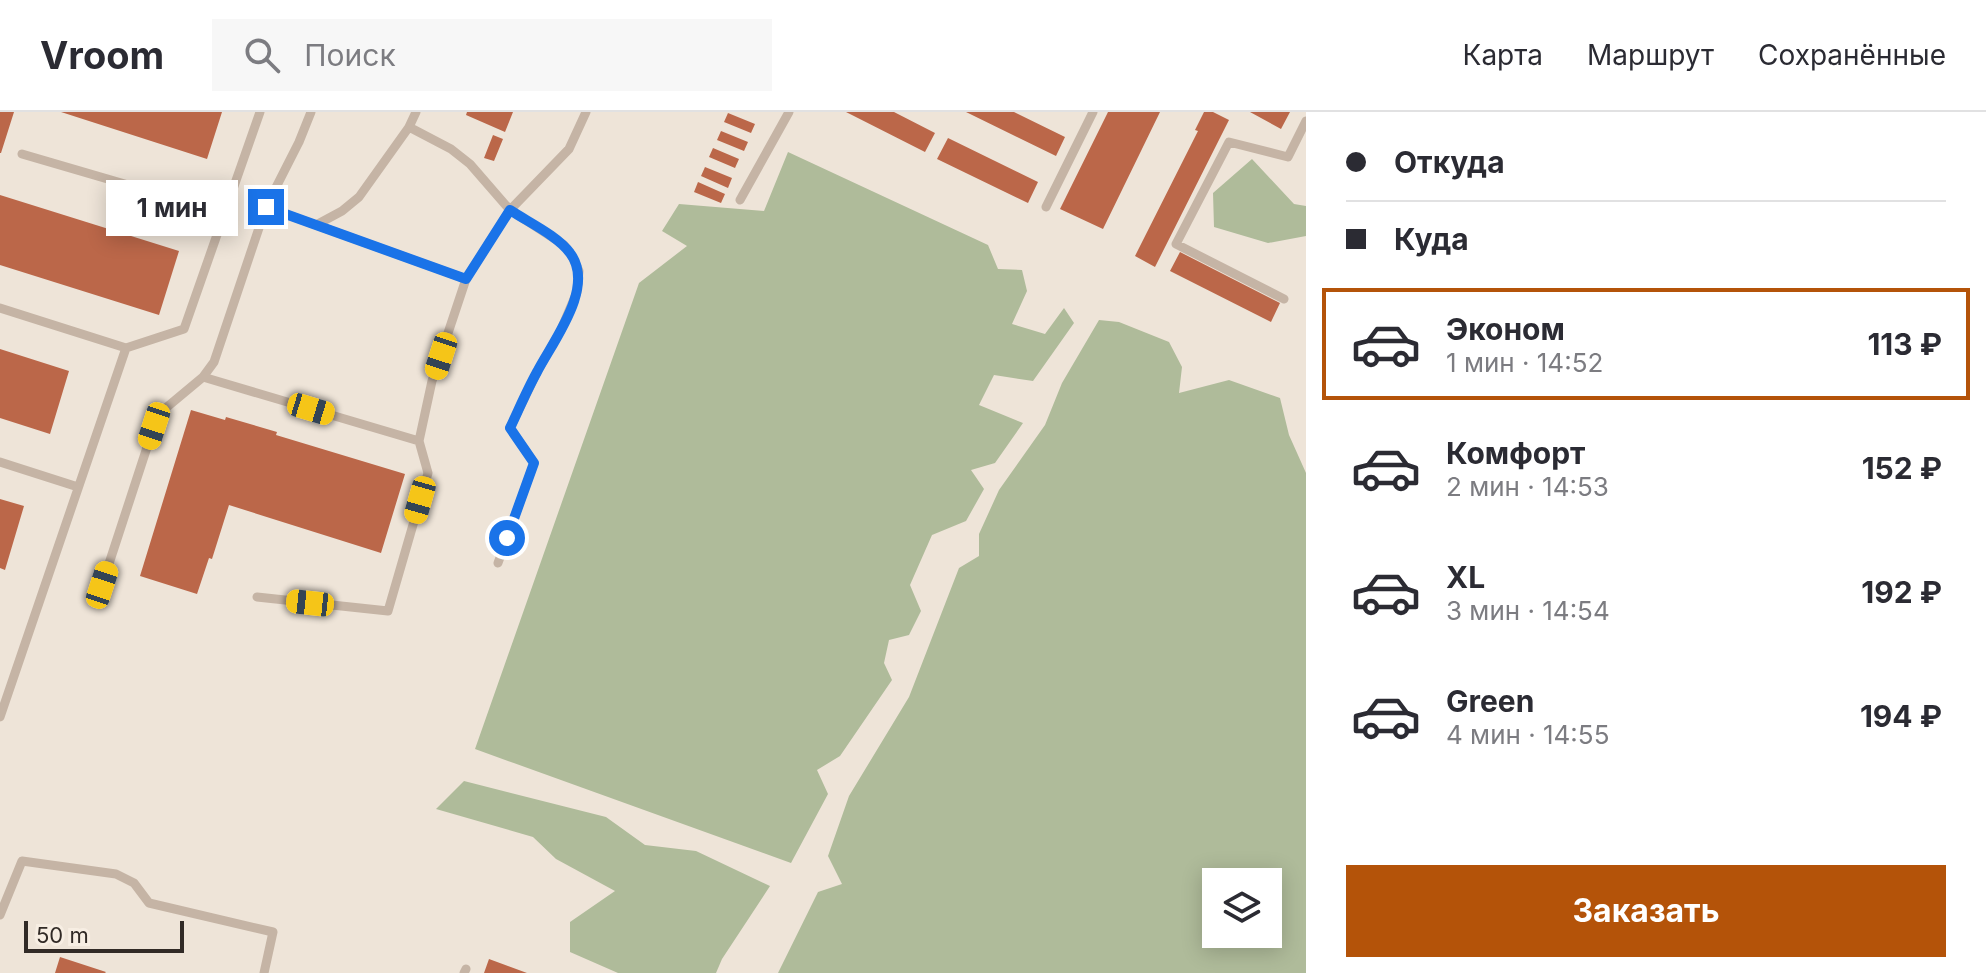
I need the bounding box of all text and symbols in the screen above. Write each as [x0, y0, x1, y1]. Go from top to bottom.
search box [212, 19, 772, 91]
text: Vroom [40, 32, 164, 78]
icon: search [240, 33, 284, 77]
text: Поиск [304, 37, 396, 73]
text: Карта [1463, 38, 1543, 72]
text: Маршрут [1587, 38, 1714, 72]
text: Сохранённые [1758, 38, 1946, 72]
text: Откуда [1394, 144, 1505, 180]
callout: 1 мин [106, 179, 238, 235]
route end [248, 189, 284, 225]
text: 1 мин [137, 192, 207, 223]
text: Куда [1394, 221, 1469, 257]
icon: car [1350, 308, 1422, 380]
text: Эконом [1446, 311, 1565, 347]
text: 113 ₽ [1867, 326, 1942, 362]
car [422, 329, 460, 383]
text: 1 мин · 14:52 [1446, 347, 1603, 378]
car [285, 391, 337, 427]
car [135, 399, 173, 453]
icon: car [1350, 432, 1422, 504]
text: Комфорт [1446, 435, 1585, 471]
text: 152 ₽ [1862, 450, 1942, 486]
text: 2 мин · 14:53 [1446, 471, 1609, 502]
car [402, 474, 438, 526]
route start [489, 520, 525, 556]
icon: car [1350, 556, 1422, 628]
car [83, 558, 121, 612]
text: XL [1446, 559, 1485, 595]
text: 192 ₽ [1861, 574, 1942, 610]
car [285, 589, 335, 617]
text: 3 мин · 14:54 [1446, 595, 1610, 626]
icon: car [1350, 680, 1422, 752]
text: Green [1446, 683, 1534, 719]
text: 194 ₽ [1860, 698, 1942, 734]
text: 4 мин · 14:55 [1446, 719, 1609, 750]
button: Заказать [1346, 865, 1946, 957]
map controls [1202, 868, 1282, 948]
button: layers [1202, 868, 1282, 948]
scale bar [24, 917, 184, 953]
text: 50 m [36, 922, 89, 948]

